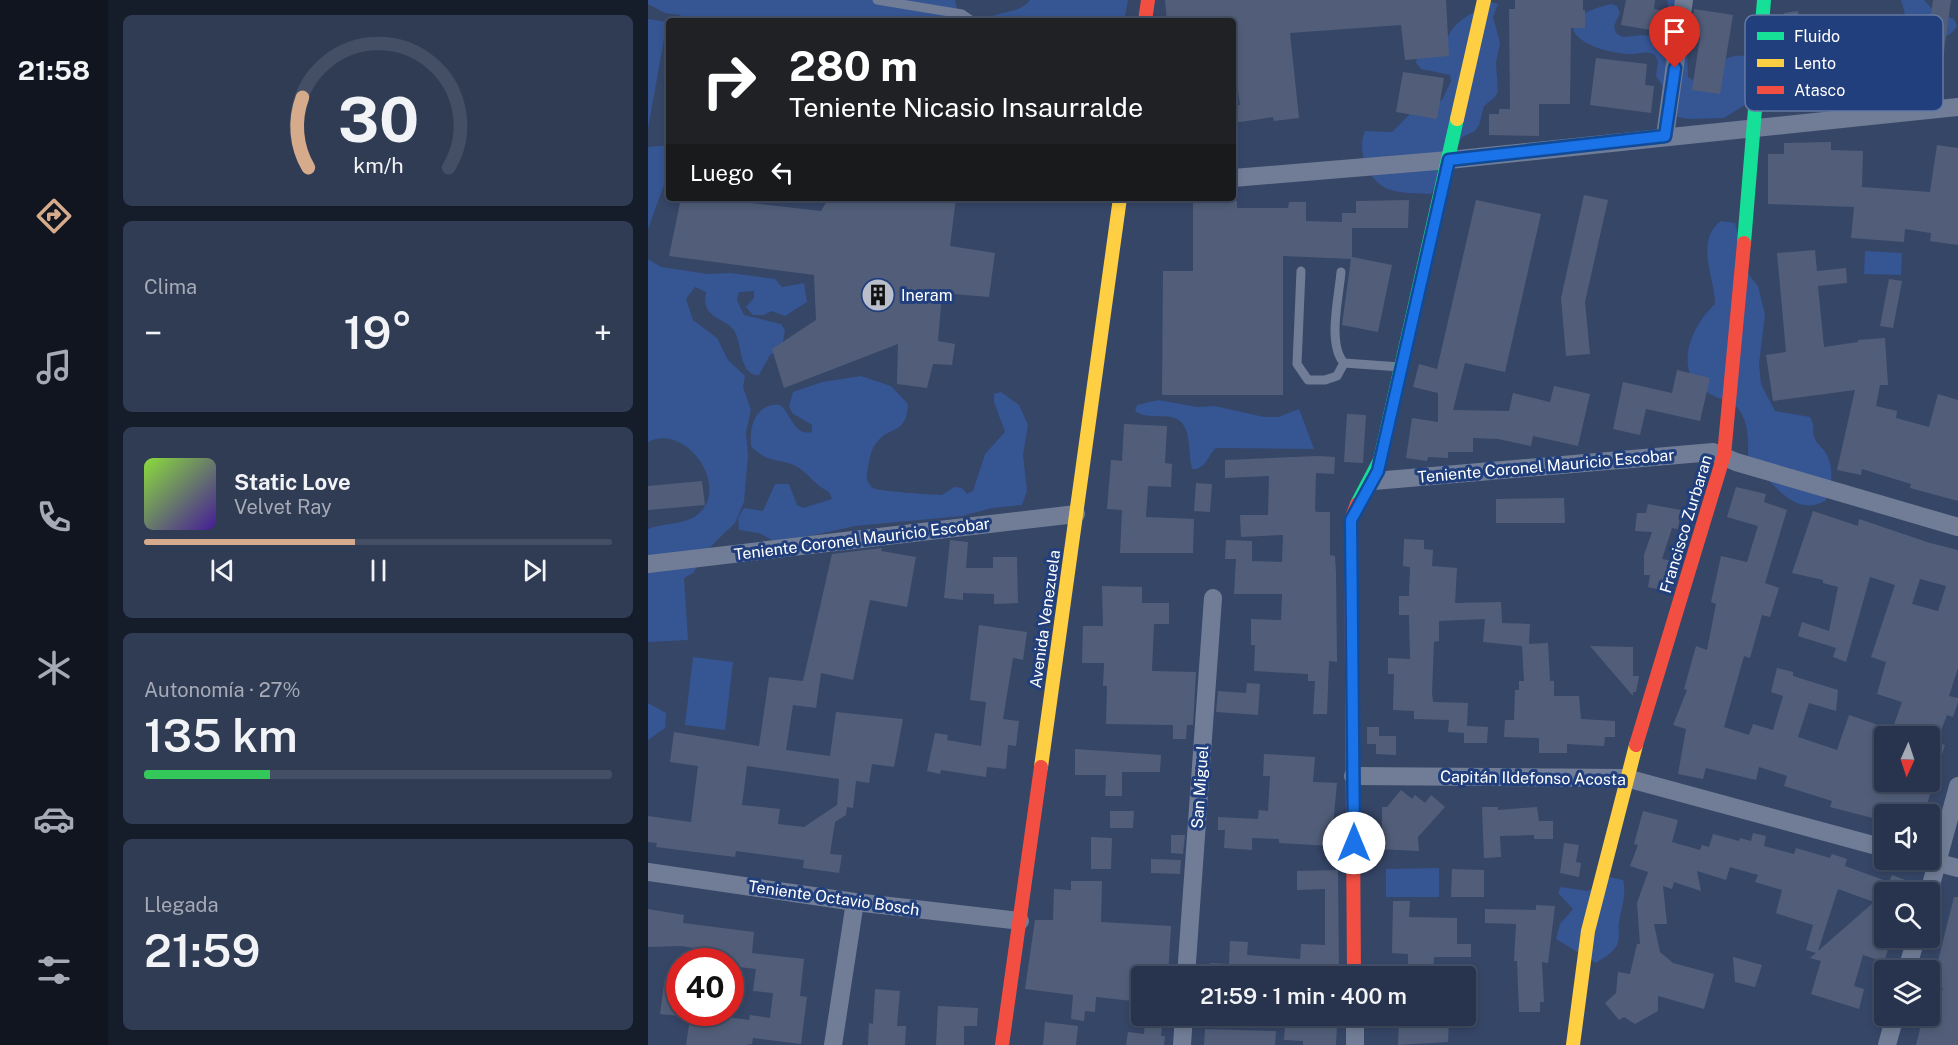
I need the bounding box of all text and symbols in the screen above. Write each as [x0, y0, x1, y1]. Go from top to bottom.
pin [1649, 6, 1700, 68]
icon: arrive [1658, 15, 1691, 48]
legend [1745, 15, 1943, 111]
text: Fluido [1794, 27, 1840, 46]
text: 280 m [789, 41, 918, 90]
icon: right [690, 42, 768, 120]
text: 21:58 [18, 54, 90, 86]
text: Lento [1794, 54, 1836, 73]
text: Atasco [1794, 81, 1845, 100]
text: 30 [337, 83, 419, 156]
text: Teniente Nicasio Insaurralde [789, 91, 1143, 123]
text: km/h [353, 153, 403, 178]
icon: left [766, 156, 799, 189]
text: Luego [690, 160, 754, 186]
icon: directions [33, 195, 75, 237]
text: Clima [144, 275, 197, 299]
building icon: Ineram [860, 277, 896, 313]
place label: Ineram [901, 286, 952, 305]
text: 19° [344, 306, 412, 359]
text: − [144, 314, 162, 352]
text: + [594, 314, 612, 352]
icon: music [33, 346, 75, 388]
street label: Teniente Coronel Mauricio Escobar [1417, 445, 1675, 487]
street label: Francisco Zurbaran [1656, 452, 1716, 596]
text: Static Love [234, 469, 351, 495]
text: Velvet Ray [234, 495, 332, 519]
icon: phone [33, 496, 75, 538]
street label: Teniente Coronel Mauricio Escobar [733, 514, 991, 564]
street label: Avenida Venezuela [1026, 549, 1064, 689]
icon: previous [206, 554, 239, 587]
icon: pause [362, 554, 395, 587]
icon: next [518, 554, 551, 587]
icon: climate [33, 647, 75, 689]
text: Autonomía · 27% [144, 678, 301, 702]
text: 135 km [144, 709, 298, 762]
north arrow [1874, 726, 1940, 792]
map controls [1874, 726, 1940, 1026]
street label: San Miguel [1188, 744, 1212, 829]
street label: Capitán Ildefonso Acosta [1440, 767, 1626, 789]
icon: car [33, 798, 75, 840]
button: sound [1874, 804, 1940, 870]
position arrow [1322, 811, 1386, 875]
street label: Teniente Octavio Bosch [747, 877, 921, 919]
button: search [1874, 882, 1940, 948]
text: Llegada [144, 893, 219, 917]
text: 21:59 [144, 924, 260, 977]
speed limit sign: 40 [666, 948, 744, 1026]
icon: filters [33, 949, 75, 991]
button: layers [1874, 960, 1940, 1026]
text: 21:59 · 1 min · 400 m [1200, 983, 1407, 1009]

